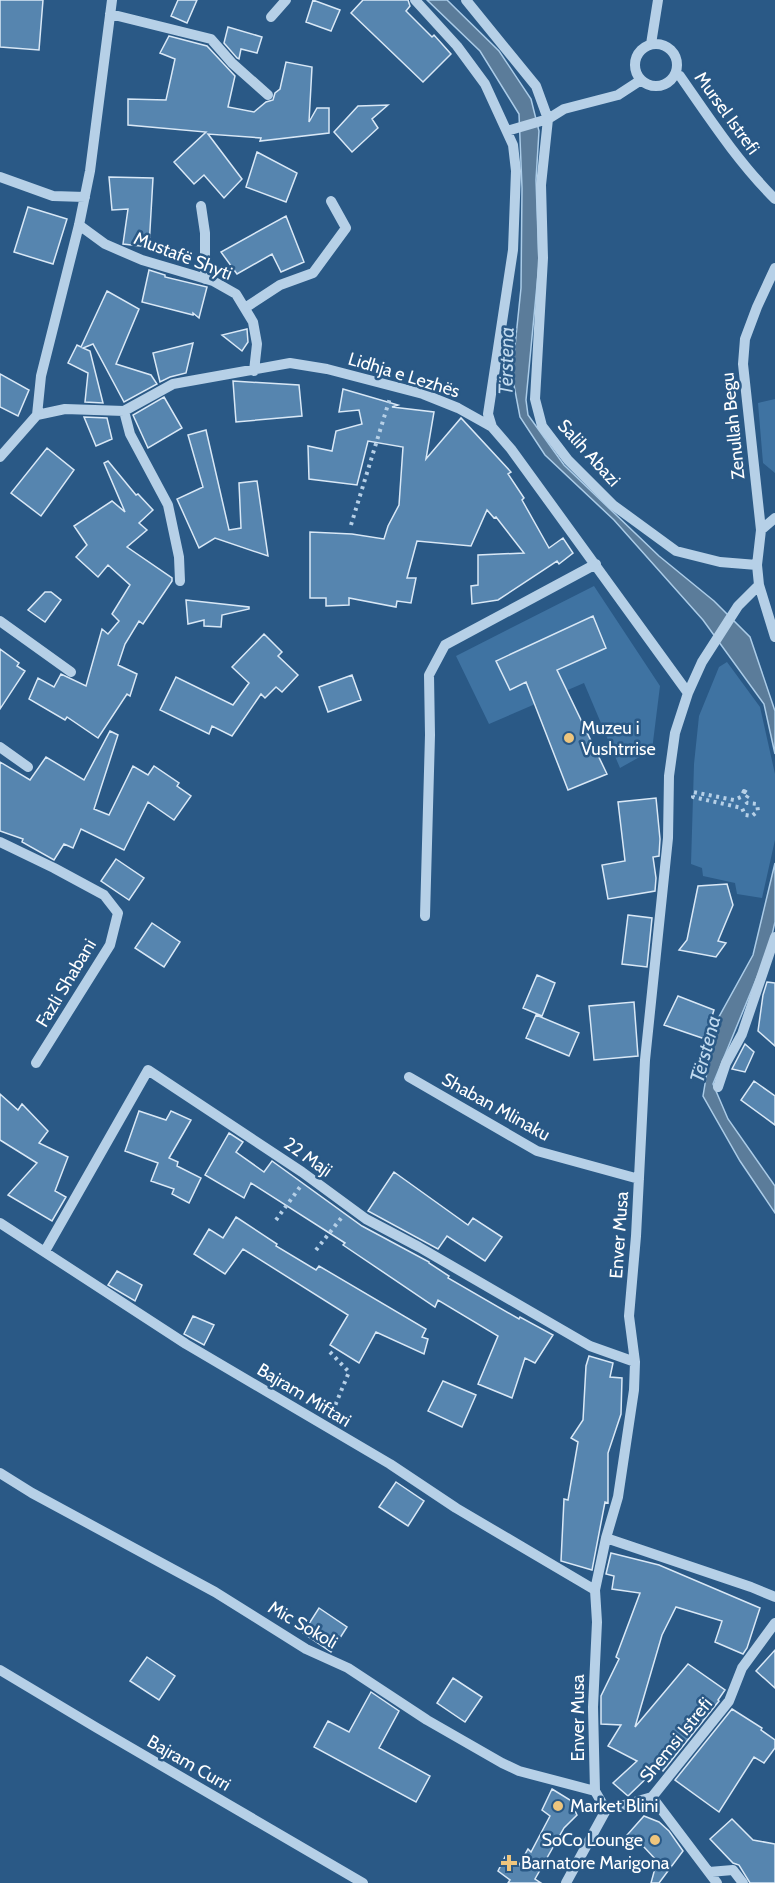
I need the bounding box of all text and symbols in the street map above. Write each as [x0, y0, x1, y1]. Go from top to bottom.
street label: Mursel Istrefi [690, 67, 764, 159]
street label: Mustafë Shyti [131, 227, 235, 285]
water label: Tërstena [493, 327, 519, 395]
street label: Lidhja e Lezhës [346, 348, 462, 402]
street label: Zenullah Begu [716, 371, 750, 481]
street label: Salih Abazi [553, 415, 625, 491]
place label: Muzeu i Vushtrrise [581, 717, 656, 760]
marker: Muzeu i Vushtrrise [562, 731, 576, 745]
street label: Fazli Shabani [31, 935, 101, 1031]
water label: Tërstena [685, 1013, 725, 1085]
street label: Shaban Mlinaku [438, 1068, 554, 1146]
street label: 22 Maji [280, 1133, 336, 1181]
street label: Enver Musa [605, 1190, 633, 1279]
street label: Bajram Miftari [253, 1358, 355, 1432]
street label: Mic Sokoli [264, 1596, 342, 1654]
street label: Enver Musa [567, 1674, 589, 1762]
street label: Shemsi Istrefi [635, 1693, 717, 1787]
street label: Bajram Curri [143, 1730, 235, 1796]
place label: Market Blini [570, 1795, 658, 1817]
marker: Market Blini [551, 1799, 565, 1813]
place label: SoCo Lounge [542, 1829, 643, 1851]
marker: SoCo Lounge [648, 1833, 662, 1847]
place label: Barnatore Marigona [521, 1852, 670, 1874]
marker: Barnatore Marigona [502, 1856, 516, 1870]

